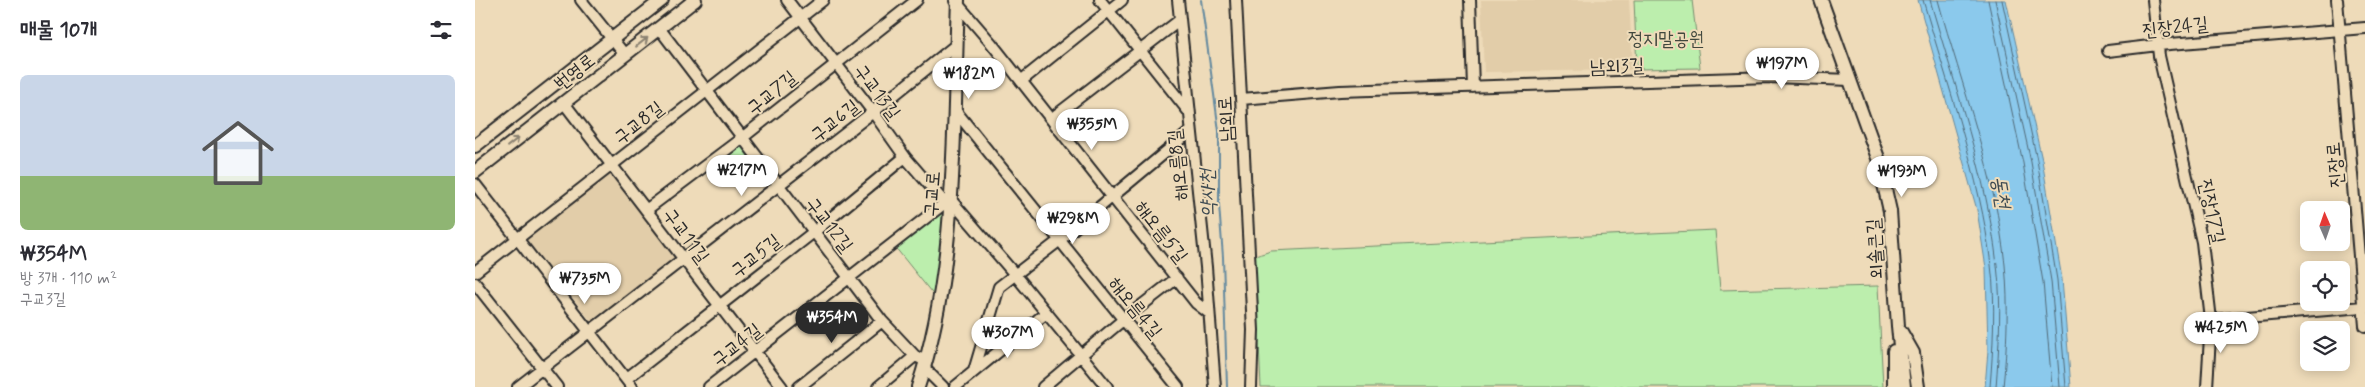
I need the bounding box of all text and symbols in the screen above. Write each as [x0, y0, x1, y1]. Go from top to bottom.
street label: 진장24길 [2141, 12, 2209, 43]
text: 매물 10개 [20, 16, 98, 44]
icon: filters [427, 16, 455, 44]
park label: 정지말공원 [1628, 27, 1704, 52]
one-way arrow [635, 37, 648, 48]
street label: 번영로 [549, 48, 601, 96]
pin: ₩197M [1747, 48, 1817, 90]
street label: 남외3길 [1589, 53, 1645, 80]
text: ₩197M [1756, 53, 1808, 74]
pin: ₩182M [934, 58, 1004, 100]
street label: 구교13길 [848, 59, 906, 125]
text: ₩182M [943, 63, 995, 84]
street label: 구교7길 [742, 65, 802, 121]
street label: 구교6길 [805, 94, 865, 148]
street label: 남외로 [1213, 95, 1240, 142]
street label: 구교8길 [609, 96, 669, 150]
icon: home [193, 108, 283, 198]
pin: ₩355M [1057, 108, 1127, 151]
text: ₩355M [1067, 114, 1117, 135]
street label: 해오름8길 [1162, 128, 1195, 202]
one-way arrow [507, 137, 520, 148]
street label: 진장로 [2321, 141, 2350, 189]
pin: ₩217M [707, 154, 777, 197]
pin: ₩193M [1867, 156, 1937, 198]
text: ₩217M [717, 160, 767, 181]
text: ₩193M [1877, 161, 1927, 182]
water label: 약사천 [1194, 166, 1223, 218]
street label: 구교로 [918, 170, 947, 218]
water label: 동천 [1985, 174, 2017, 212]
street label: 진장17길 [2192, 176, 2231, 246]
street label: 구교12길 [799, 192, 858, 258]
street label: 해오름5길 [1129, 196, 1193, 268]
north arrow [2300, 201, 2350, 251]
map controls [2300, 201, 2350, 371]
pin: ₩298M [1038, 202, 1108, 245]
street label: 구교11길 [657, 203, 715, 269]
text: ₩298M [1047, 208, 1099, 229]
street label: 외솔큰길 [1861, 218, 1890, 280]
street label: 구교5길 [726, 229, 786, 284]
text: ₩354M [20, 240, 87, 268]
button: locate [2300, 261, 2350, 311]
pin: ₩735M [550, 262, 620, 305]
text: 방 3개 · 110 m² [20, 268, 117, 289]
text: ₩735M [559, 268, 611, 289]
street label: 해오름4길 [1102, 272, 1167, 344]
text: 구교3길 [20, 289, 66, 310]
pin: ₩354M [797, 302, 867, 344]
text: ₩354M [806, 307, 858, 328]
pin: ₩425M [2186, 312, 2256, 354]
pin: ₩307M [973, 316, 1043, 359]
text: ₩425M [2195, 317, 2247, 338]
street label: 구교4길 [707, 318, 767, 373]
button: layers [2300, 321, 2350, 371]
text: ₩307M [982, 322, 1034, 343]

